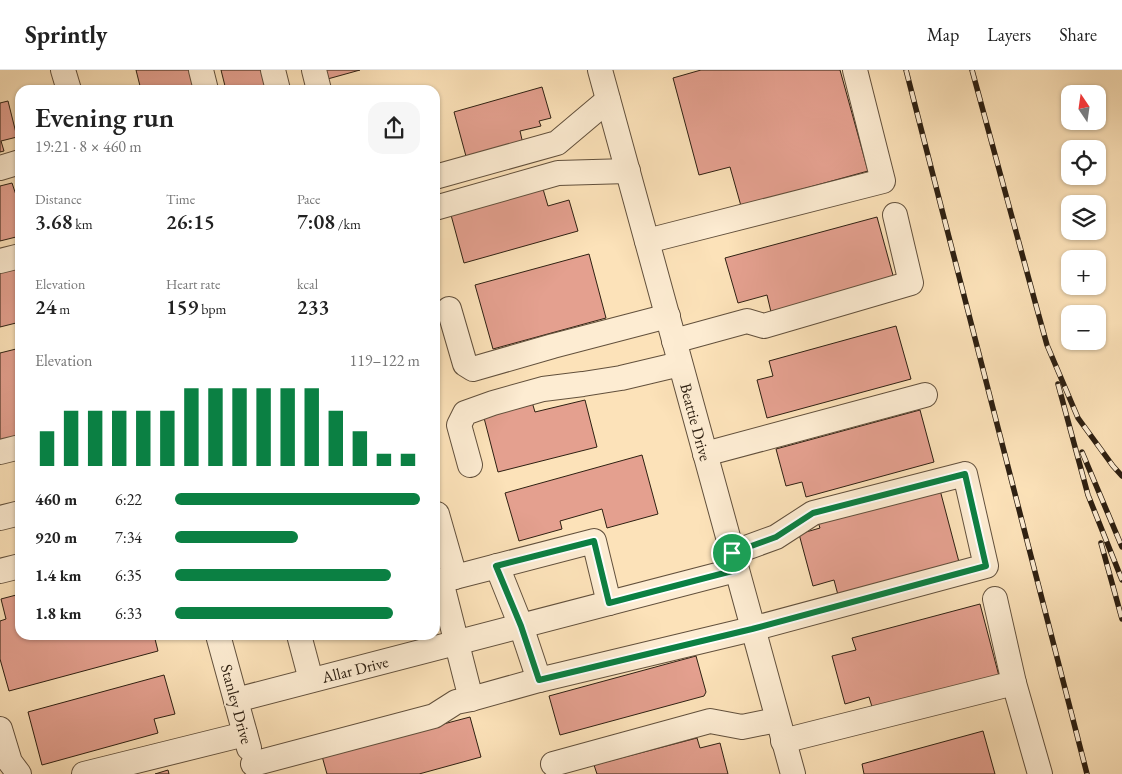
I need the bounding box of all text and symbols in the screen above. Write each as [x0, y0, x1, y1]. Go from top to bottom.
text: Sprintly [25, 19, 107, 50]
text: Map [927, 23, 959, 46]
text: Layers [987, 23, 1031, 46]
text: Share [1059, 23, 1097, 46]
north arrow [1061, 85, 1106, 130]
map controls [1061, 85, 1106, 350]
text: Evening run [35, 99, 174, 135]
button: share [368, 102, 420, 154]
text: 19:21 · 8 × 460 m [35, 136, 142, 157]
button: locate [1061, 140, 1106, 185]
text: Distance [35, 190, 82, 208]
text: Time [166, 190, 195, 208]
text: Pace [297, 190, 321, 208]
button: layers [1061, 195, 1106, 240]
text: 3.68 [35, 208, 72, 235]
text: 26:15 [166, 208, 215, 235]
text: 7:08 [297, 208, 335, 235]
text: km [72, 215, 93, 233]
text: /km [335, 215, 361, 233]
button: + [1061, 250, 1106, 295]
text: Elevation [35, 275, 85, 293]
text: Heart rate [166, 275, 220, 293]
text: kcal [297, 275, 318, 293]
text: 24 [35, 293, 57, 320]
text: 159 [166, 293, 198, 320]
text: 233 [297, 293, 329, 320]
text: m [57, 300, 70, 318]
text: bpm [198, 300, 227, 318]
button: − [1061, 305, 1106, 350]
text: Elevation [35, 350, 93, 371]
text: 119–122 m [349, 350, 420, 371]
street label: Beattie Drive [675, 381, 716, 463]
text: 460 m [35, 489, 77, 510]
text: 6:22 [115, 489, 142, 510]
text: 920 m [35, 527, 77, 548]
text: 7:34 [115, 527, 142, 548]
pin [711, 532, 753, 574]
icon: arrive [718, 539, 746, 567]
text: 1.4 km [35, 565, 81, 586]
text: 6:35 [115, 565, 142, 586]
text: 1.8 km [35, 603, 81, 624]
text: 6:33 [115, 603, 142, 624]
street label: Allar Drive [319, 651, 391, 688]
street label: Stanley Drive [216, 662, 257, 746]

